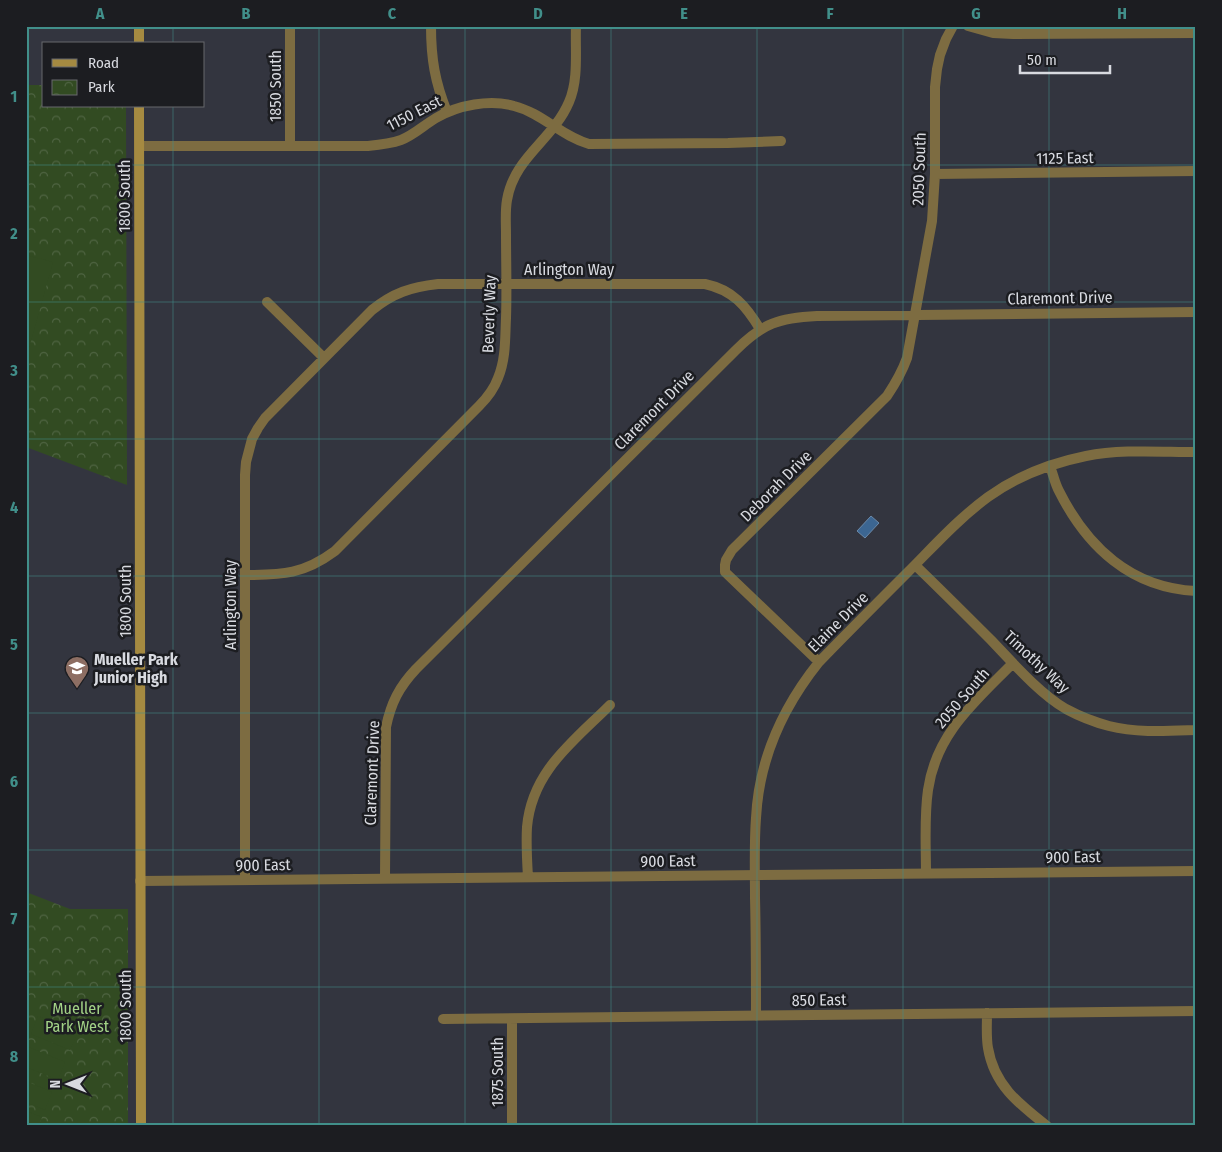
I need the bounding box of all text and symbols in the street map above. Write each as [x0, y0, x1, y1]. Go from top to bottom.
text: A [95, 4, 105, 23]
text: B [242, 4, 251, 23]
text: C [388, 4, 397, 23]
text: D [533, 4, 543, 23]
text: E [680, 4, 688, 23]
text: F [826, 4, 834, 23]
text: G [971, 4, 981, 23]
text: H [1117, 4, 1127, 23]
legend [42, 42, 205, 108]
scale bar [1020, 42, 1110, 74]
street label: 1850 South [266, 50, 285, 122]
text: 50 m [1027, 51, 1057, 69]
text: Road [88, 54, 119, 72]
text: Park [88, 78, 115, 96]
text: 1 [11, 87, 17, 106]
street label: 1150 East [383, 91, 445, 135]
street label: 2050 South [908, 132, 930, 206]
street label: 1125 East [1036, 148, 1095, 168]
street label: 1800 South [115, 159, 134, 233]
text: 2 [9, 224, 18, 243]
street label: Arlington Way [524, 260, 615, 279]
street label: Beverly Way [478, 274, 500, 353]
street label: Claremont Drive [1007, 288, 1113, 308]
text: 3 [9, 361, 18, 380]
street label: Claremont Drive [610, 366, 698, 454]
street label: Deborah Drive [736, 446, 816, 526]
text: 4 [10, 498, 18, 517]
street label: Arlington Way [221, 559, 240, 650]
street label: 1800 South [116, 564, 135, 638]
street label: Elaine Drive [804, 588, 872, 656]
street label: Timothy Way [1000, 627, 1074, 698]
text: 5 [10, 635, 18, 654]
place label: Mueller Park Junior High [93, 650, 179, 687]
school or university icon: Mueller Park Junior High [64, 655, 90, 689]
street label: 2050 South [931, 664, 993, 732]
street label: Claremont Drive [361, 720, 383, 826]
text: 6 [10, 772, 18, 791]
street label: 900 East [1045, 847, 1102, 867]
street label: 900 East [640, 851, 697, 871]
street label: 900 East [235, 855, 292, 875]
text: 7 [11, 909, 18, 928]
street label: 1800 South [116, 969, 135, 1043]
street label: 850 East [792, 990, 847, 1010]
park label: Mueller Park West [45, 999, 110, 1036]
street label: 1875 South [488, 1037, 507, 1107]
text: 8 [10, 1047, 19, 1066]
north arrow [42, 1060, 92, 1110]
text: N [47, 1080, 64, 1088]

